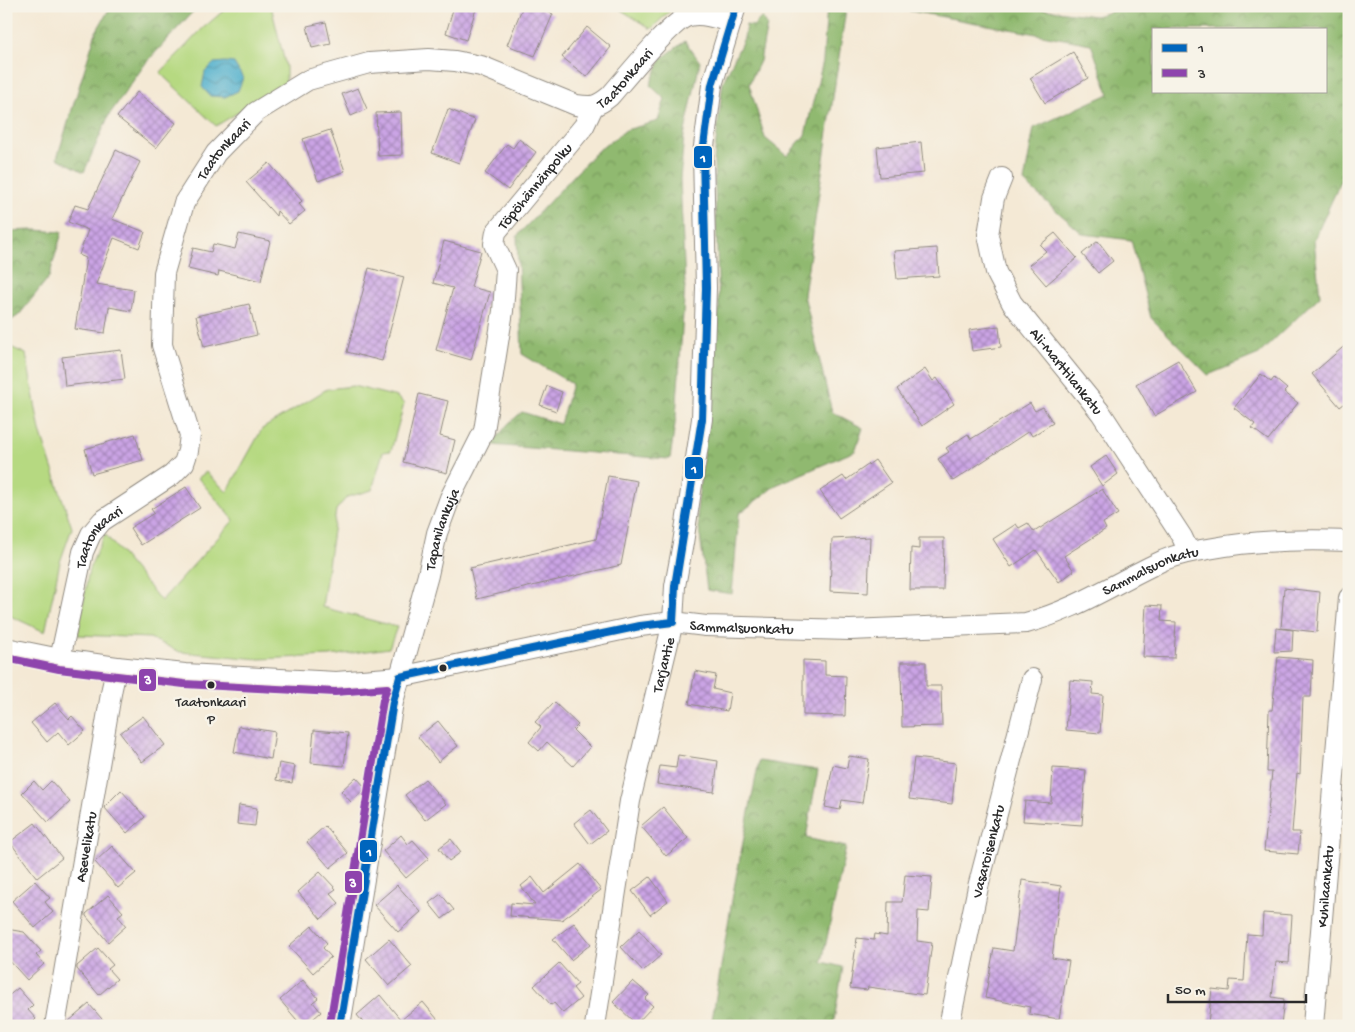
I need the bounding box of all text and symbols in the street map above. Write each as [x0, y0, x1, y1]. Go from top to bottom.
legend [1152, 28, 1328, 92]
text: 1 [1197, 40, 1204, 58]
street label: Taatonkaari [594, 45, 658, 114]
text: 3 [1197, 66, 1206, 84]
street label: Taatonkaari [193, 115, 256, 185]
street label: Töpöhännänpolku [494, 140, 577, 235]
line badge: 1 [693, 145, 713, 169]
text: 1 [699, 151, 706, 168]
street label: Ali-Marttilankatu [1025, 325, 1106, 419]
line badge: 1 [684, 456, 704, 480]
text: 1 [690, 462, 697, 479]
street label: Tapanilankuja [422, 485, 465, 573]
street label: Taatonkaari [73, 503, 127, 571]
street label: Sammalsuonkatu [1100, 544, 1200, 601]
street label: Sammalsuonkatu [689, 617, 794, 639]
street label: Tarjantie [649, 635, 680, 696]
unlabelled marker [438, 663, 448, 673]
line badge: 3 [138, 668, 157, 692]
text: 3 [143, 673, 152, 690]
marker: Taatonkaari P [206, 680, 216, 690]
place label: Taatonkaari P [175, 695, 246, 729]
street label: Vasaroisenkatu [969, 803, 1010, 901]
street label: Asevelikatu [72, 810, 102, 884]
line badge: 1 [359, 839, 378, 863]
text: 1 [365, 845, 372, 862]
street label: Kuhilaankatu [1314, 845, 1339, 928]
line badge: 3 [344, 870, 363, 894]
text: 3 [348, 876, 357, 893]
scale bar [1168, 972, 1305, 1004]
text: 50 m [1175, 982, 1206, 1000]

